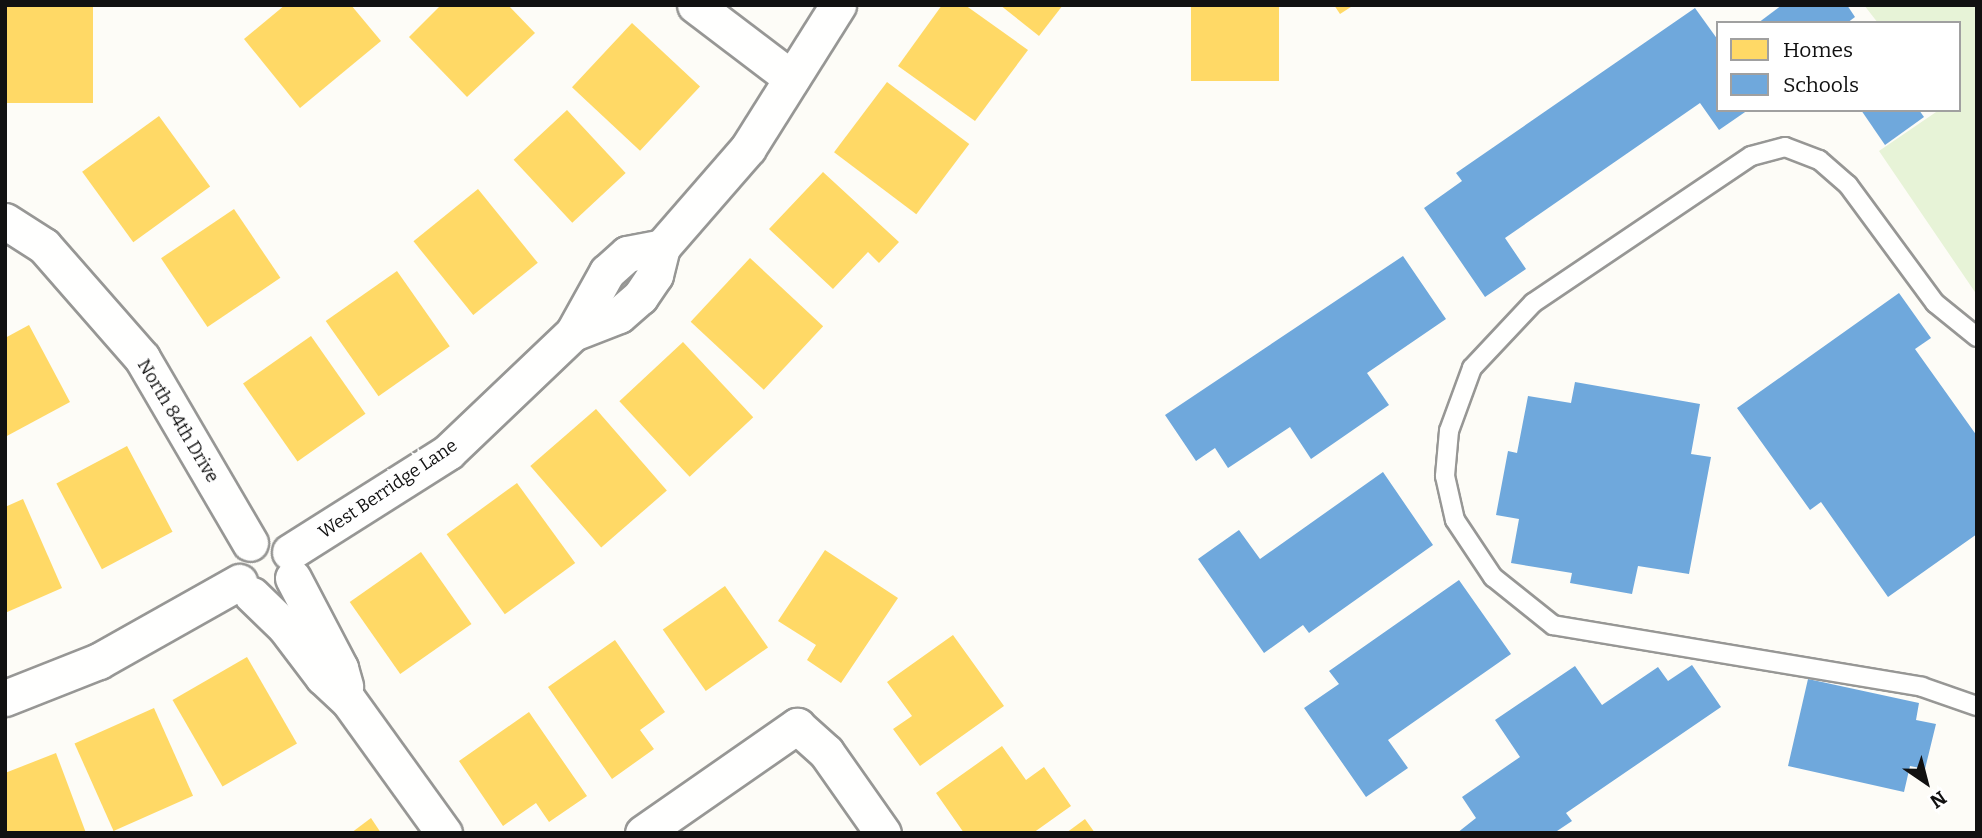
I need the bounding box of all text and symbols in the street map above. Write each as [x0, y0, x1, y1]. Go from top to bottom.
legend [1716, 21, 1961, 112]
text: Homes [1783, 37, 1853, 63]
text: Schools [1783, 72, 1859, 98]
street label: North 84th Drive [133, 355, 223, 487]
street label: West Berridge Lane [315, 435, 461, 543]
north arrow [1891, 747, 1961, 817]
text: N [1926, 786, 1951, 813]

